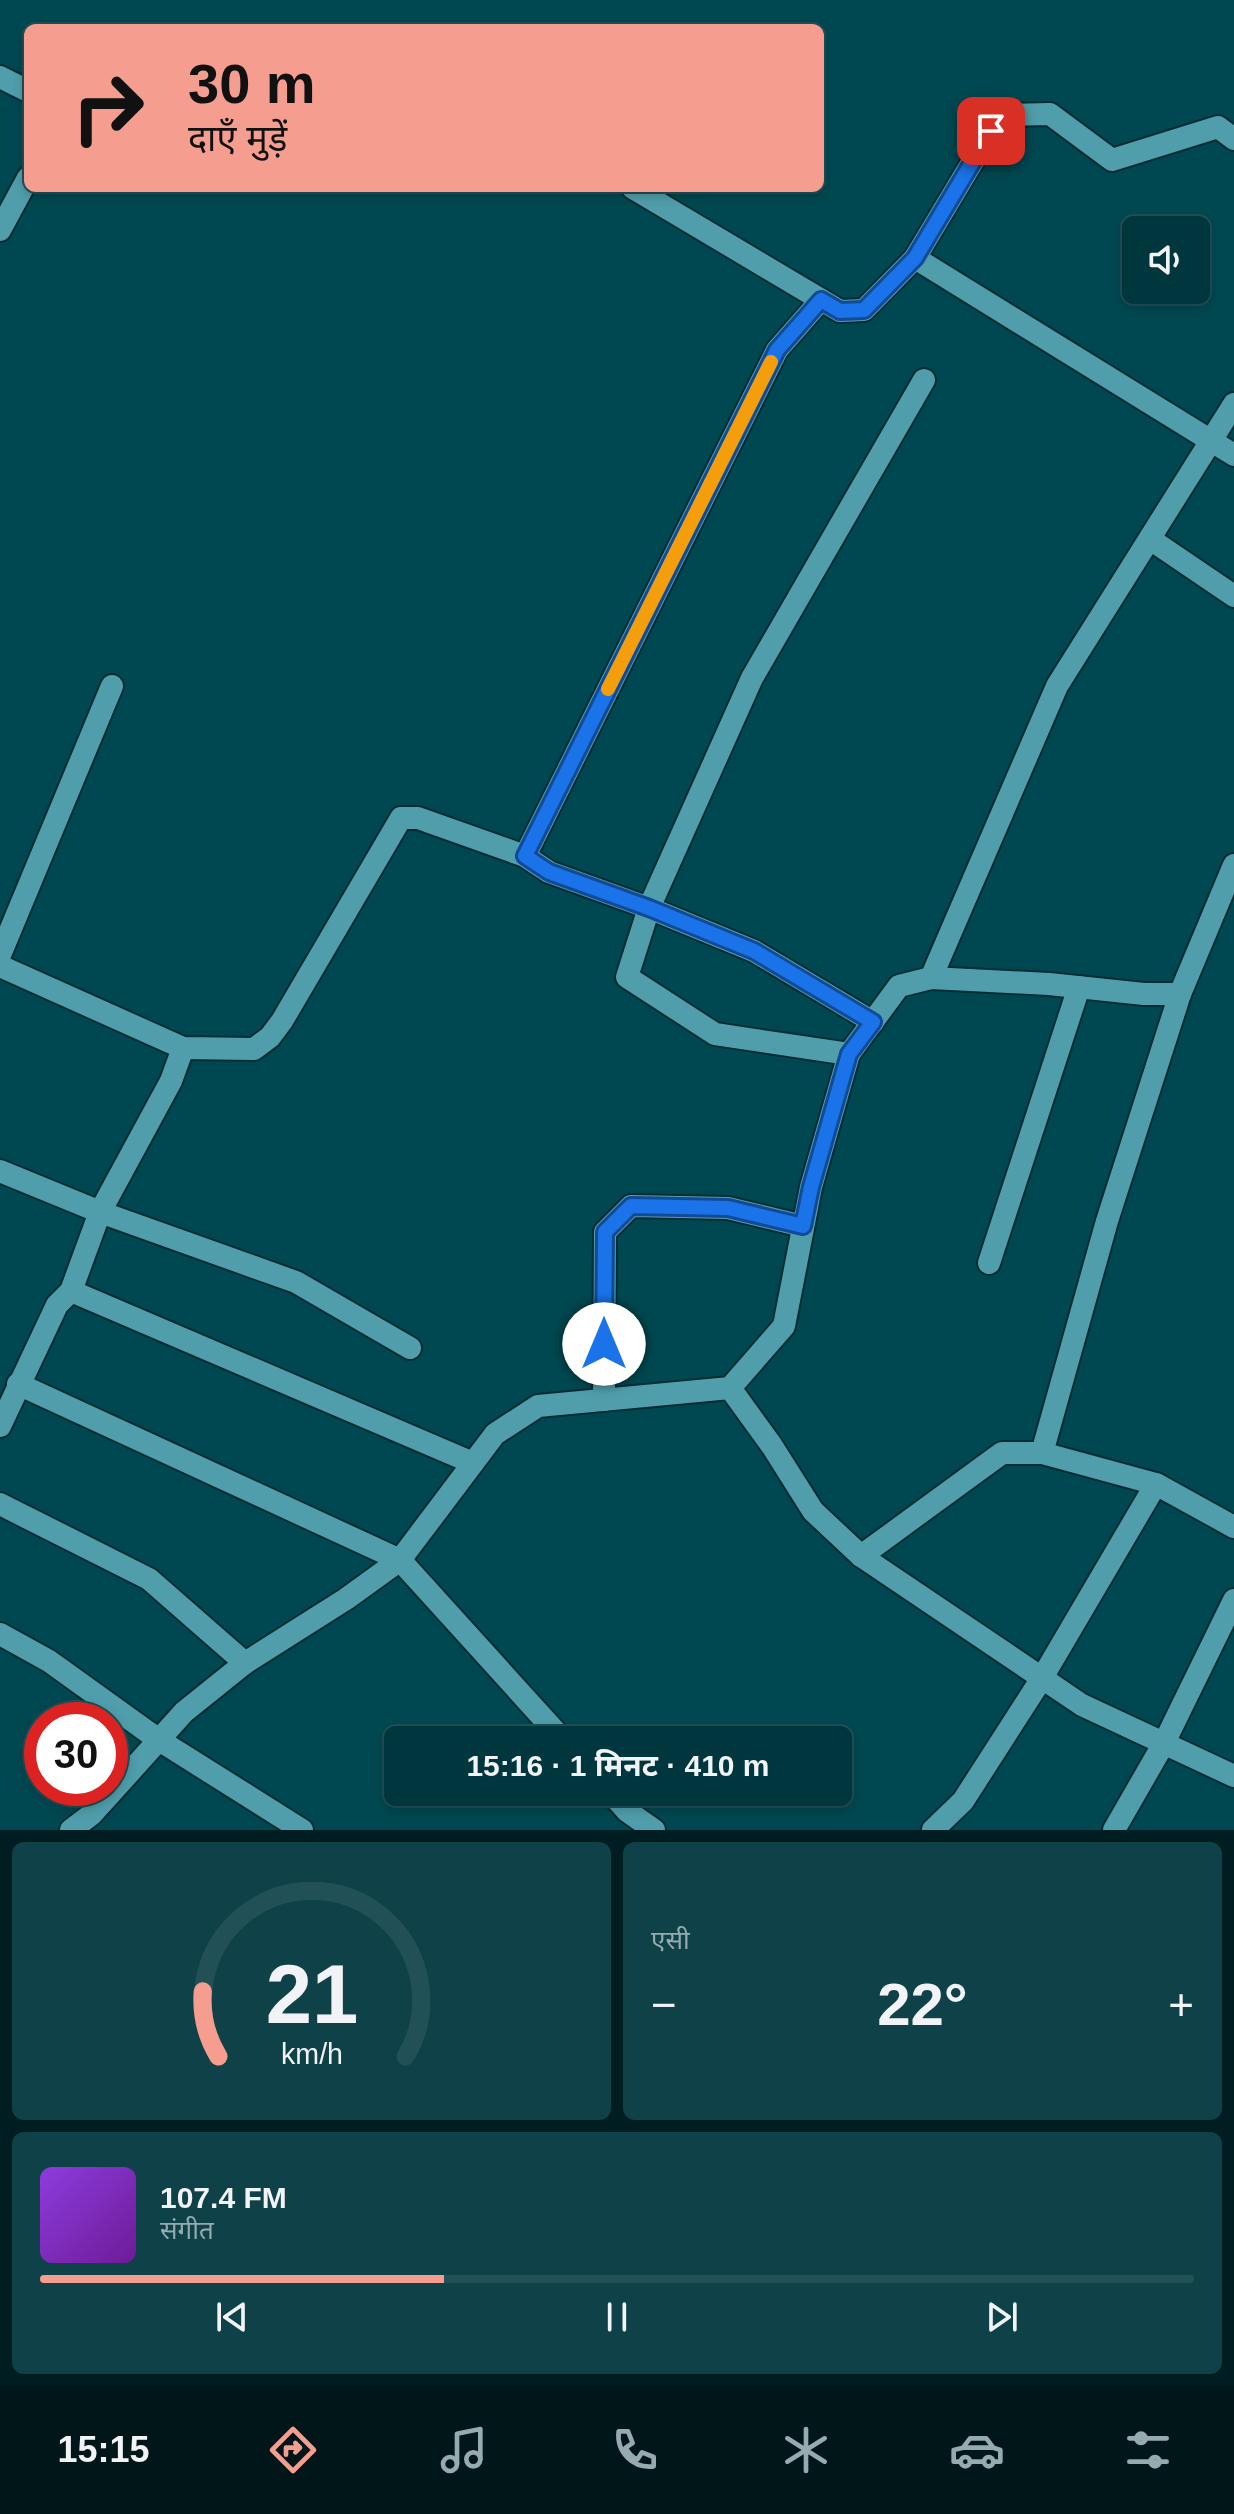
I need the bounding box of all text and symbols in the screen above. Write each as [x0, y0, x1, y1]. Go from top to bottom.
text: 30 m [188, 52, 316, 115]
icon: right [56, 56, 160, 160]
pin [957, 97, 1025, 165]
icon: arrive [969, 109, 1013, 153]
text: दाएँ मुड़ें [188, 118, 287, 159]
map controls [1122, 216, 1210, 304]
button: sound [1122, 216, 1210, 304]
position arrow [562, 1302, 646, 1386]
speed limit sign: 30 [24, 1702, 128, 1806]
text: 15:16 · 1 मिनट · 410 m [466, 1749, 770, 1782]
text: एसी [651, 1925, 690, 1955]
text: 21 [265, 1948, 358, 2041]
text: 22° [877, 1971, 968, 2038]
text: − [651, 1980, 677, 2029]
text: + [1168, 1980, 1194, 2029]
text: km/h [281, 2038, 342, 2070]
text: 107.4 FM [160, 2181, 287, 2214]
text: संगीत [160, 2215, 214, 2245]
icon: previous [210, 2295, 254, 2339]
icon: pause [595, 2295, 639, 2339]
icon: next [980, 2295, 1024, 2339]
icon: directions [265, 2422, 321, 2478]
icon: music [436, 2422, 492, 2478]
icon: phone [607, 2422, 663, 2478]
icon: climate [778, 2422, 834, 2478]
icon: car [949, 2422, 1005, 2478]
icon: filters [1120, 2422, 1176, 2478]
text: 15:15 [58, 2429, 150, 2470]

